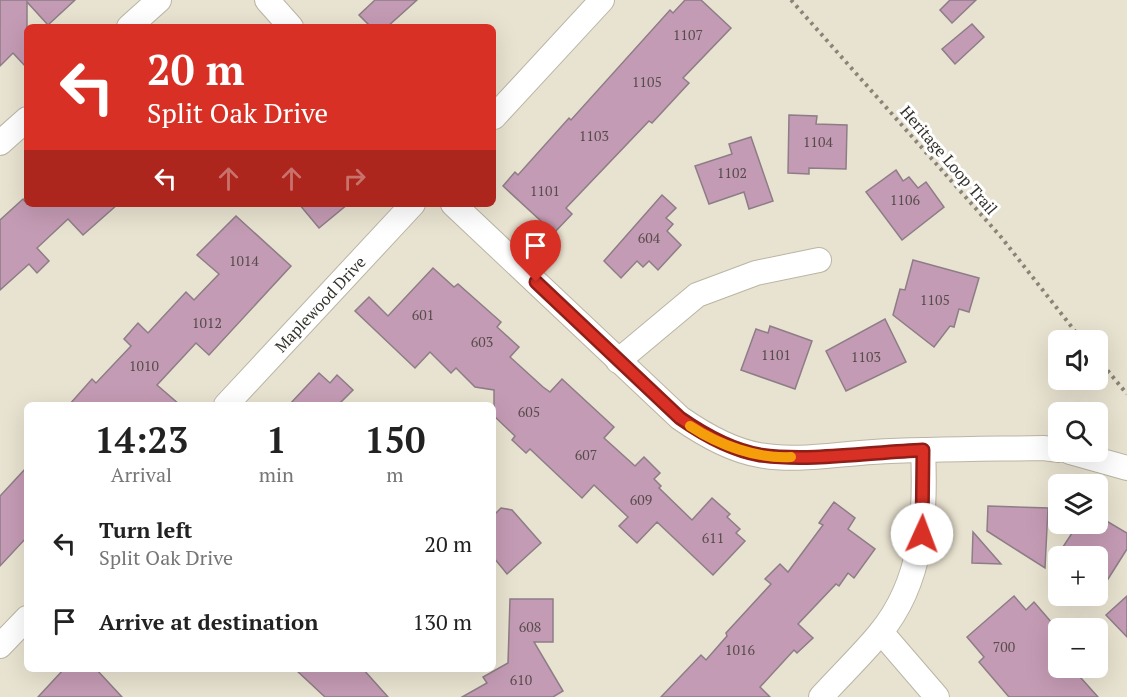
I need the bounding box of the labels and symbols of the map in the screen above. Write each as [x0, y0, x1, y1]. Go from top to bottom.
house number: 1107 [673, 25, 703, 44]
house number: 1105 [632, 72, 662, 91]
street label: Heritage Loop Trail [896, 101, 1003, 219]
house number: 1103 [579, 126, 609, 145]
house number: 1104 [803, 132, 833, 151]
house number: 1102 [717, 163, 747, 182]
house number: 1101 [530, 181, 560, 200]
house number: 1106 [890, 190, 920, 209]
pin [510, 220, 561, 282]
house number: 604 [638, 228, 661, 247]
house number: 1014 [229, 251, 259, 270]
street label: Maplewood Drive [270, 251, 370, 357]
house number: 1105 [920, 290, 950, 309]
house number: 601 [412, 305, 434, 324]
house number: 1012 [192, 313, 222, 332]
house number: 603 [471, 332, 493, 351]
house number: 1101 [761, 345, 791, 364]
house number: 1103 [851, 347, 881, 366]
house number: 1010 [129, 356, 159, 375]
house number: 605 [518, 402, 540, 421]
house number: 607 [575, 445, 597, 464]
house number: 609 [630, 490, 652, 509]
position arrow [890, 502, 954, 566]
house number: 611 [702, 528, 724, 547]
house number: 608 [519, 617, 541, 636]
house number: 700 [993, 637, 1015, 656]
house number: 1016 [725, 640, 755, 659]
house number: 610 [510, 670, 532, 689]

